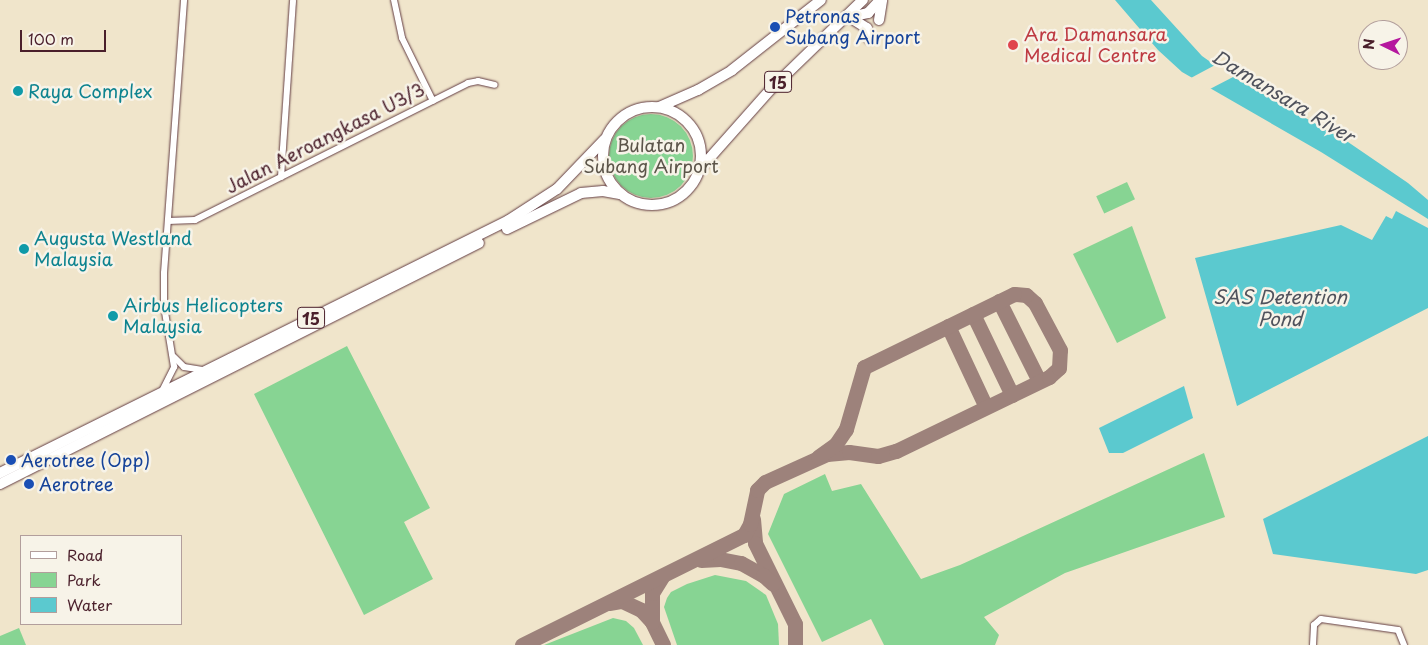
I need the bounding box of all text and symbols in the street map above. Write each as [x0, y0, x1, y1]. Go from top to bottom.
place label: Petronas Subang Airport [785, 6, 920, 48]
scale bar [22, 20, 109, 52]
north arrow [1358, 20, 1408, 70]
marker: Petronas Subang Airport [769, 21, 781, 33]
place label: Ara Damansara Medical Centre [1024, 24, 1167, 66]
text: 100 m [28, 27, 74, 50]
marker: Ara Damansara Medical Centre [1006, 38, 1020, 52]
text: N [1358, 38, 1379, 50]
water label: Damansara River [1207, 44, 1359, 148]
road number: 15 [763, 68, 793, 95]
street label: Jalan Aeroangkasa U3/3 [221, 78, 429, 198]
place label: Raya Complex [28, 80, 154, 102]
marker: Raya Complex [12, 85, 24, 97]
park label: Bulatan Subang Airport [584, 135, 718, 178]
place label: Augusta Westland Malaysia [34, 228, 192, 270]
marker: Augusta Westland Malaysia [18, 243, 30, 255]
water label: SAS Detention Pond [1214, 286, 1346, 330]
place label: Airbus Helicopters Malaysia [123, 295, 282, 338]
road number: 15 [296, 304, 326, 332]
marker: Airbus Helicopters Malaysia [107, 310, 119, 322]
place label: Aerotree (Opp) [21, 449, 152, 471]
marker: Aerotree (Opp) [5, 454, 17, 466]
place label: Aerotree [39, 473, 114, 495]
marker: Aerotree [23, 478, 35, 490]
legend [20, 535, 182, 625]
text: Road [67, 543, 103, 566]
text: Park [67, 568, 101, 591]
text: Water [67, 593, 112, 616]

